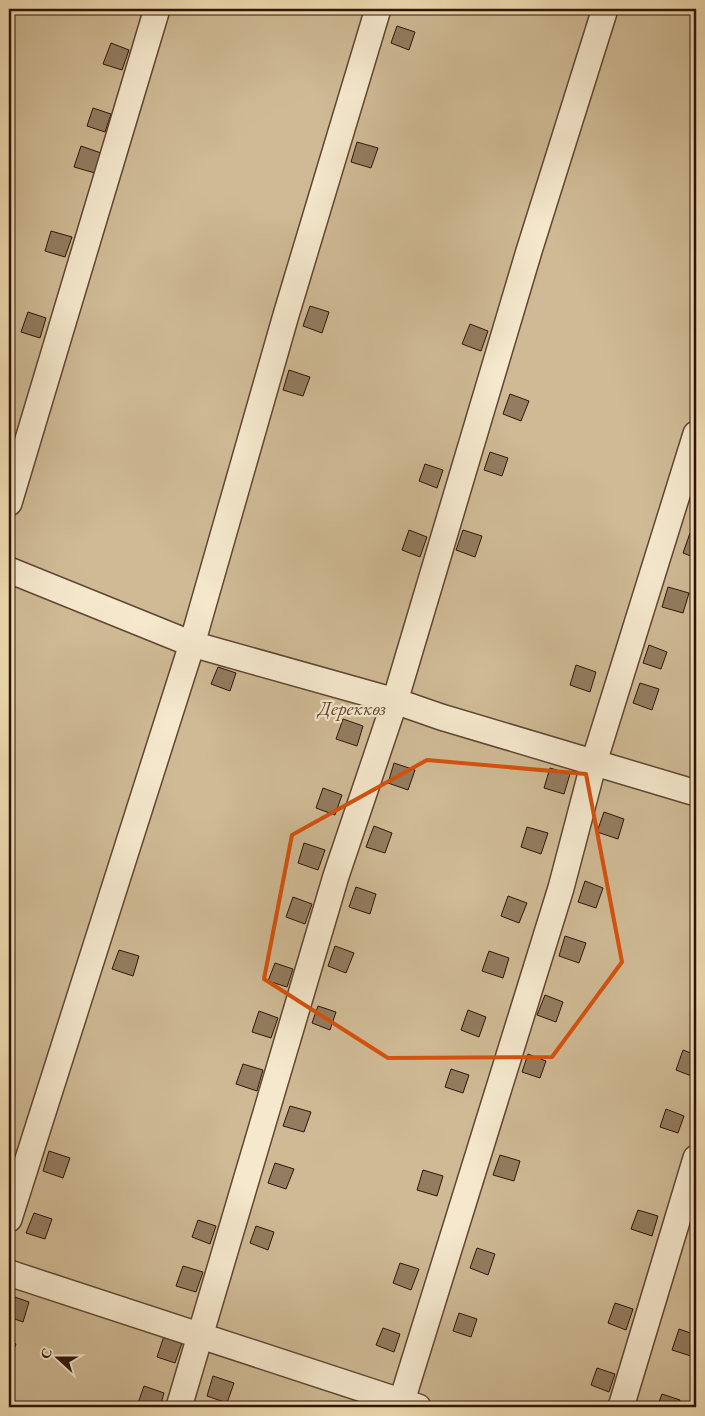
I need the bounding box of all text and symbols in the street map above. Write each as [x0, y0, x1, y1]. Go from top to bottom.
park label: Дереккөз [316, 695, 386, 721]
north arrow [32, 1334, 82, 1384]
text: С [36, 1345, 56, 1361]

